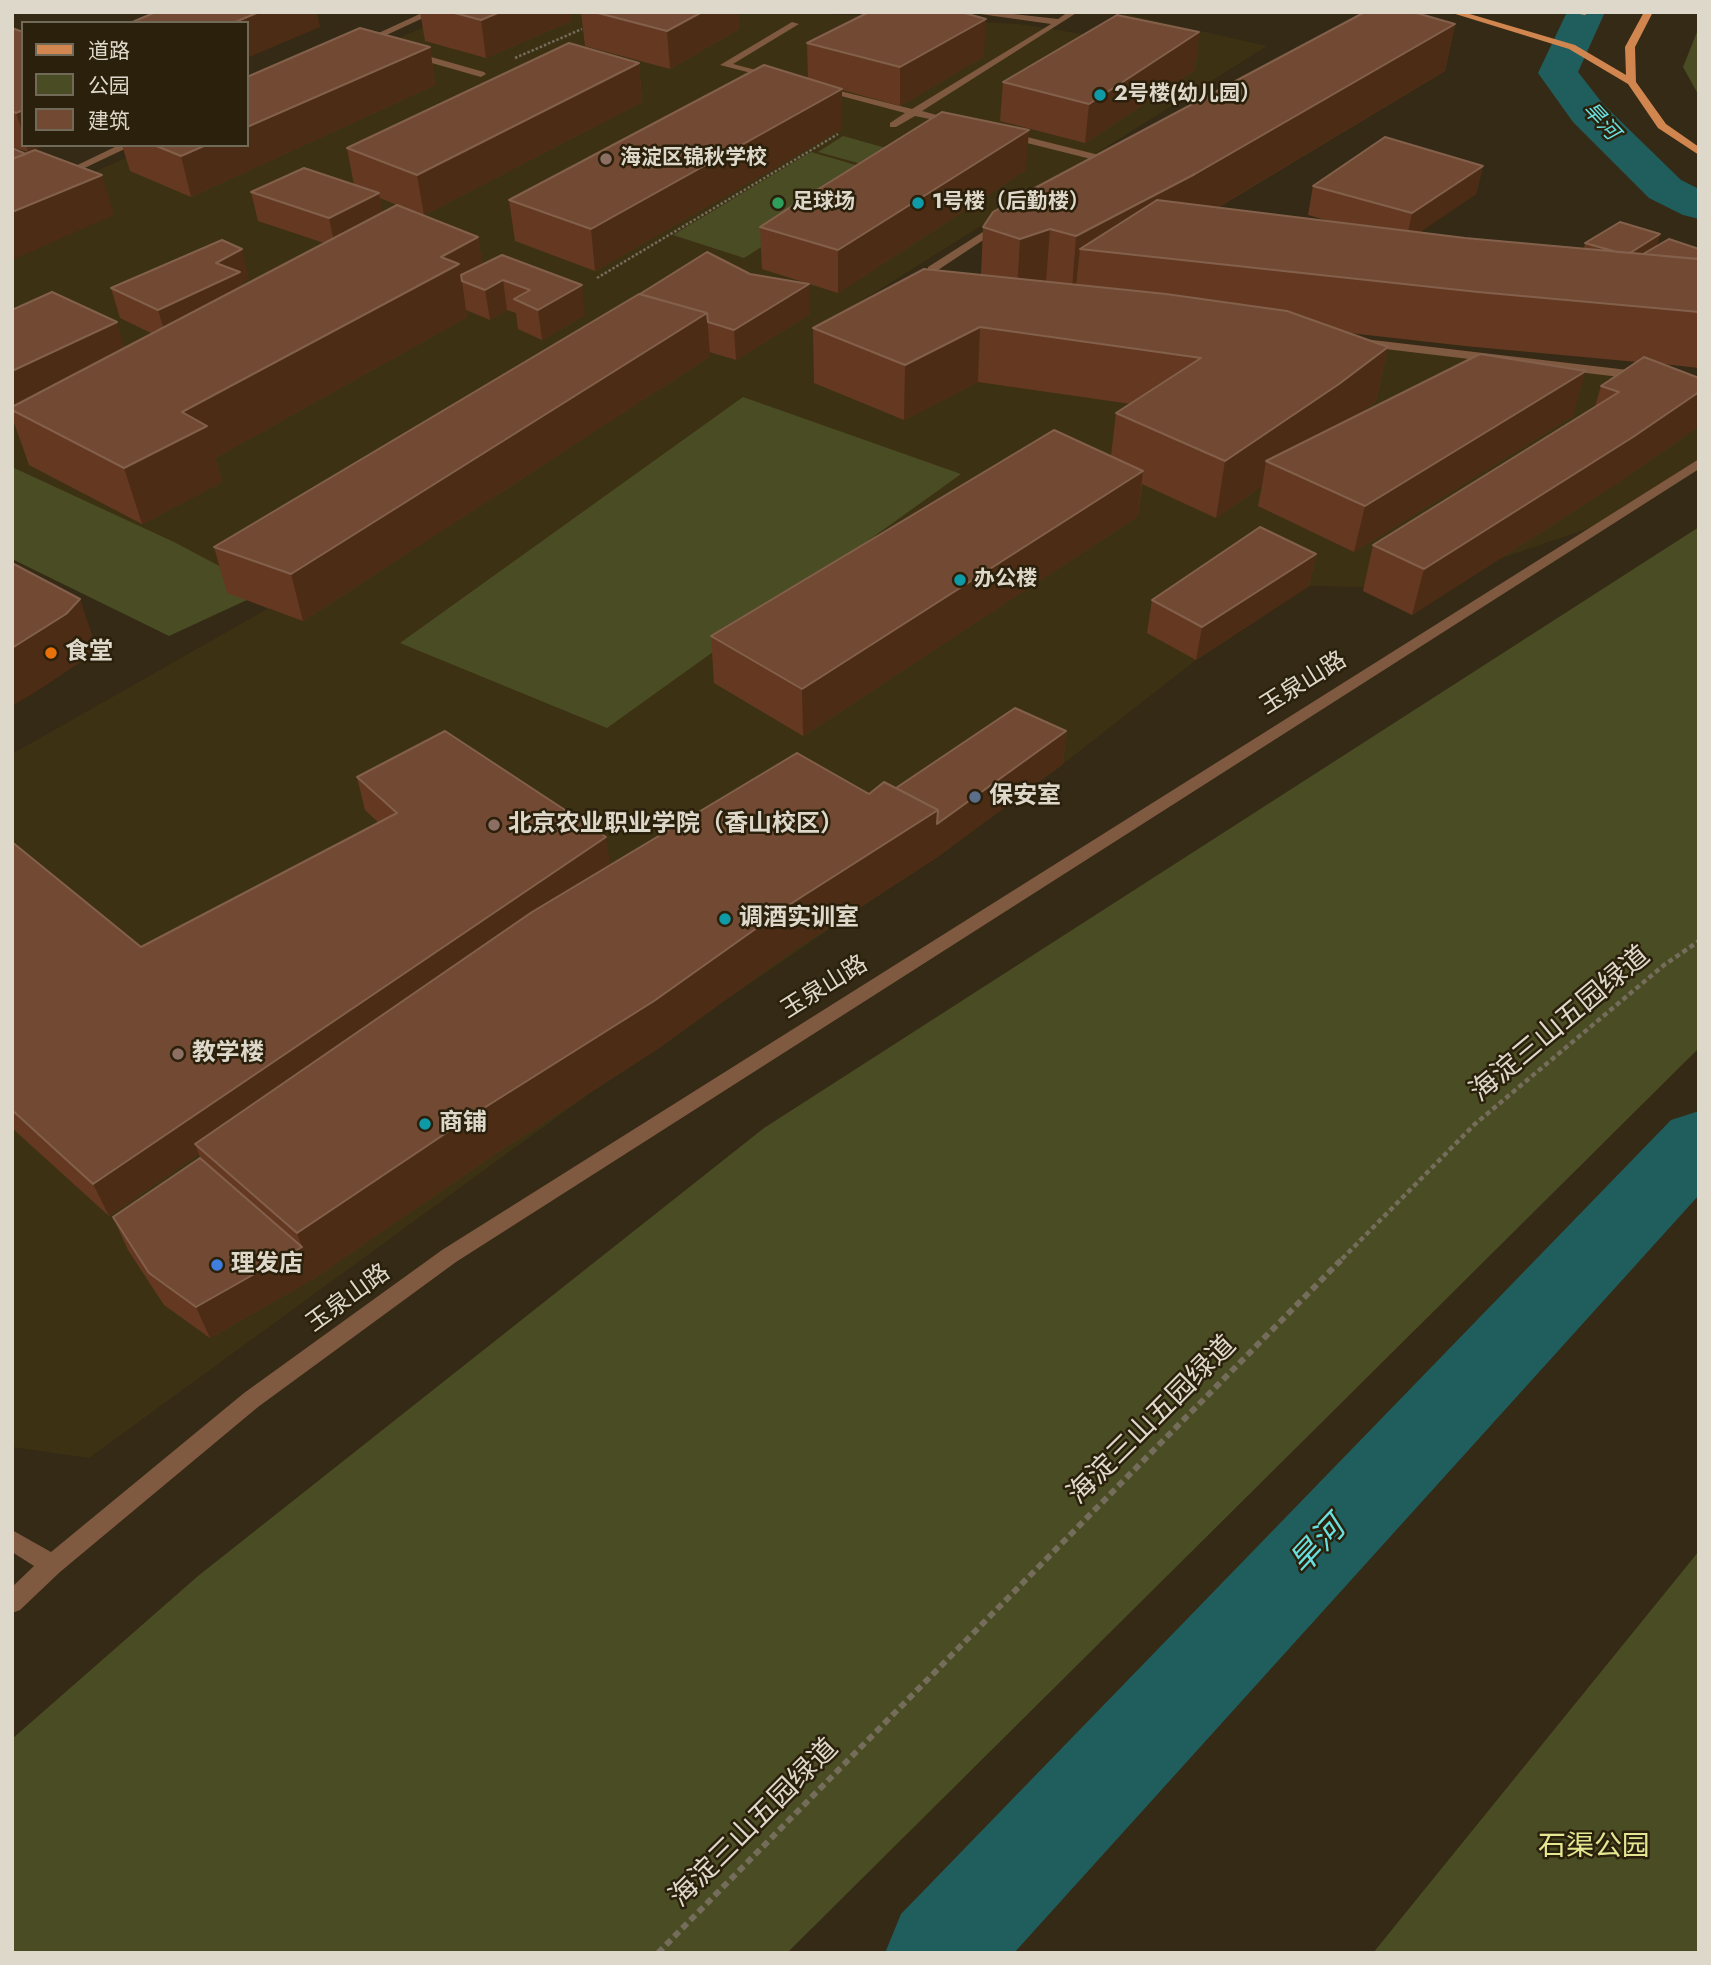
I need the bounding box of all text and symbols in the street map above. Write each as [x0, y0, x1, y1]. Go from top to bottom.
legend [21, 21, 248, 147]
text: 道路 [88, 36, 130, 66]
text: 公园 [88, 71, 130, 101]
place label: 2号楼(幼儿园） [1114, 82, 1261, 108]
marker: 2号楼(幼儿园） [1092, 87, 1108, 103]
water label: 旱河 [1576, 98, 1624, 146]
text: 建筑 [88, 106, 130, 136]
place label: 海淀区锦秋学校 [620, 146, 767, 172]
marker: 海淀区锦秋学校 [598, 151, 614, 167]
place label: 足球场 [792, 190, 855, 216]
place label: 1号楼（后勤楼） [932, 190, 1090, 216]
marker: 足球场 [770, 195, 786, 211]
marker: 1号楼（后勤楼） [910, 195, 926, 211]
place label: 办公楼 [974, 567, 1037, 593]
marker: 办公楼 [952, 572, 968, 588]
place label: 食堂 [65, 639, 113, 667]
marker: 食堂 [43, 645, 59, 661]
street label: 玉泉山路 [1256, 646, 1352, 722]
place label: 保安室 [989, 783, 1061, 811]
marker: 保安室 [967, 789, 983, 805]
place label: 北京农业职业学院（香山校区） [508, 811, 844, 839]
marker: 北京农业职业学院（香山校区） [486, 817, 502, 833]
place label: 调酒实训室 [739, 905, 859, 933]
marker: 调酒实训室 [717, 911, 733, 927]
street label: 海淀三山五园绿道 [1464, 940, 1658, 1110]
street label: 玉泉山路 [777, 950, 873, 1026]
place label: 教学楼 [192, 1040, 264, 1068]
marker: 教学楼 [170, 1046, 186, 1062]
place label: 商铺 [439, 1110, 487, 1138]
marker: 商铺 [417, 1116, 433, 1132]
place label: 理发店 [231, 1251, 303, 1279]
marker: 理发店 [209, 1257, 225, 1273]
street label: 玉泉山路 [302, 1259, 396, 1339]
street label: 海淀三山五园绿道 [1062, 1330, 1244, 1512]
water label: 旱河 [1283, 1511, 1355, 1583]
street label: 海淀三山五园绿道 [664, 1733, 846, 1915]
park label: 石渠公园 [1538, 1831, 1650, 1865]

